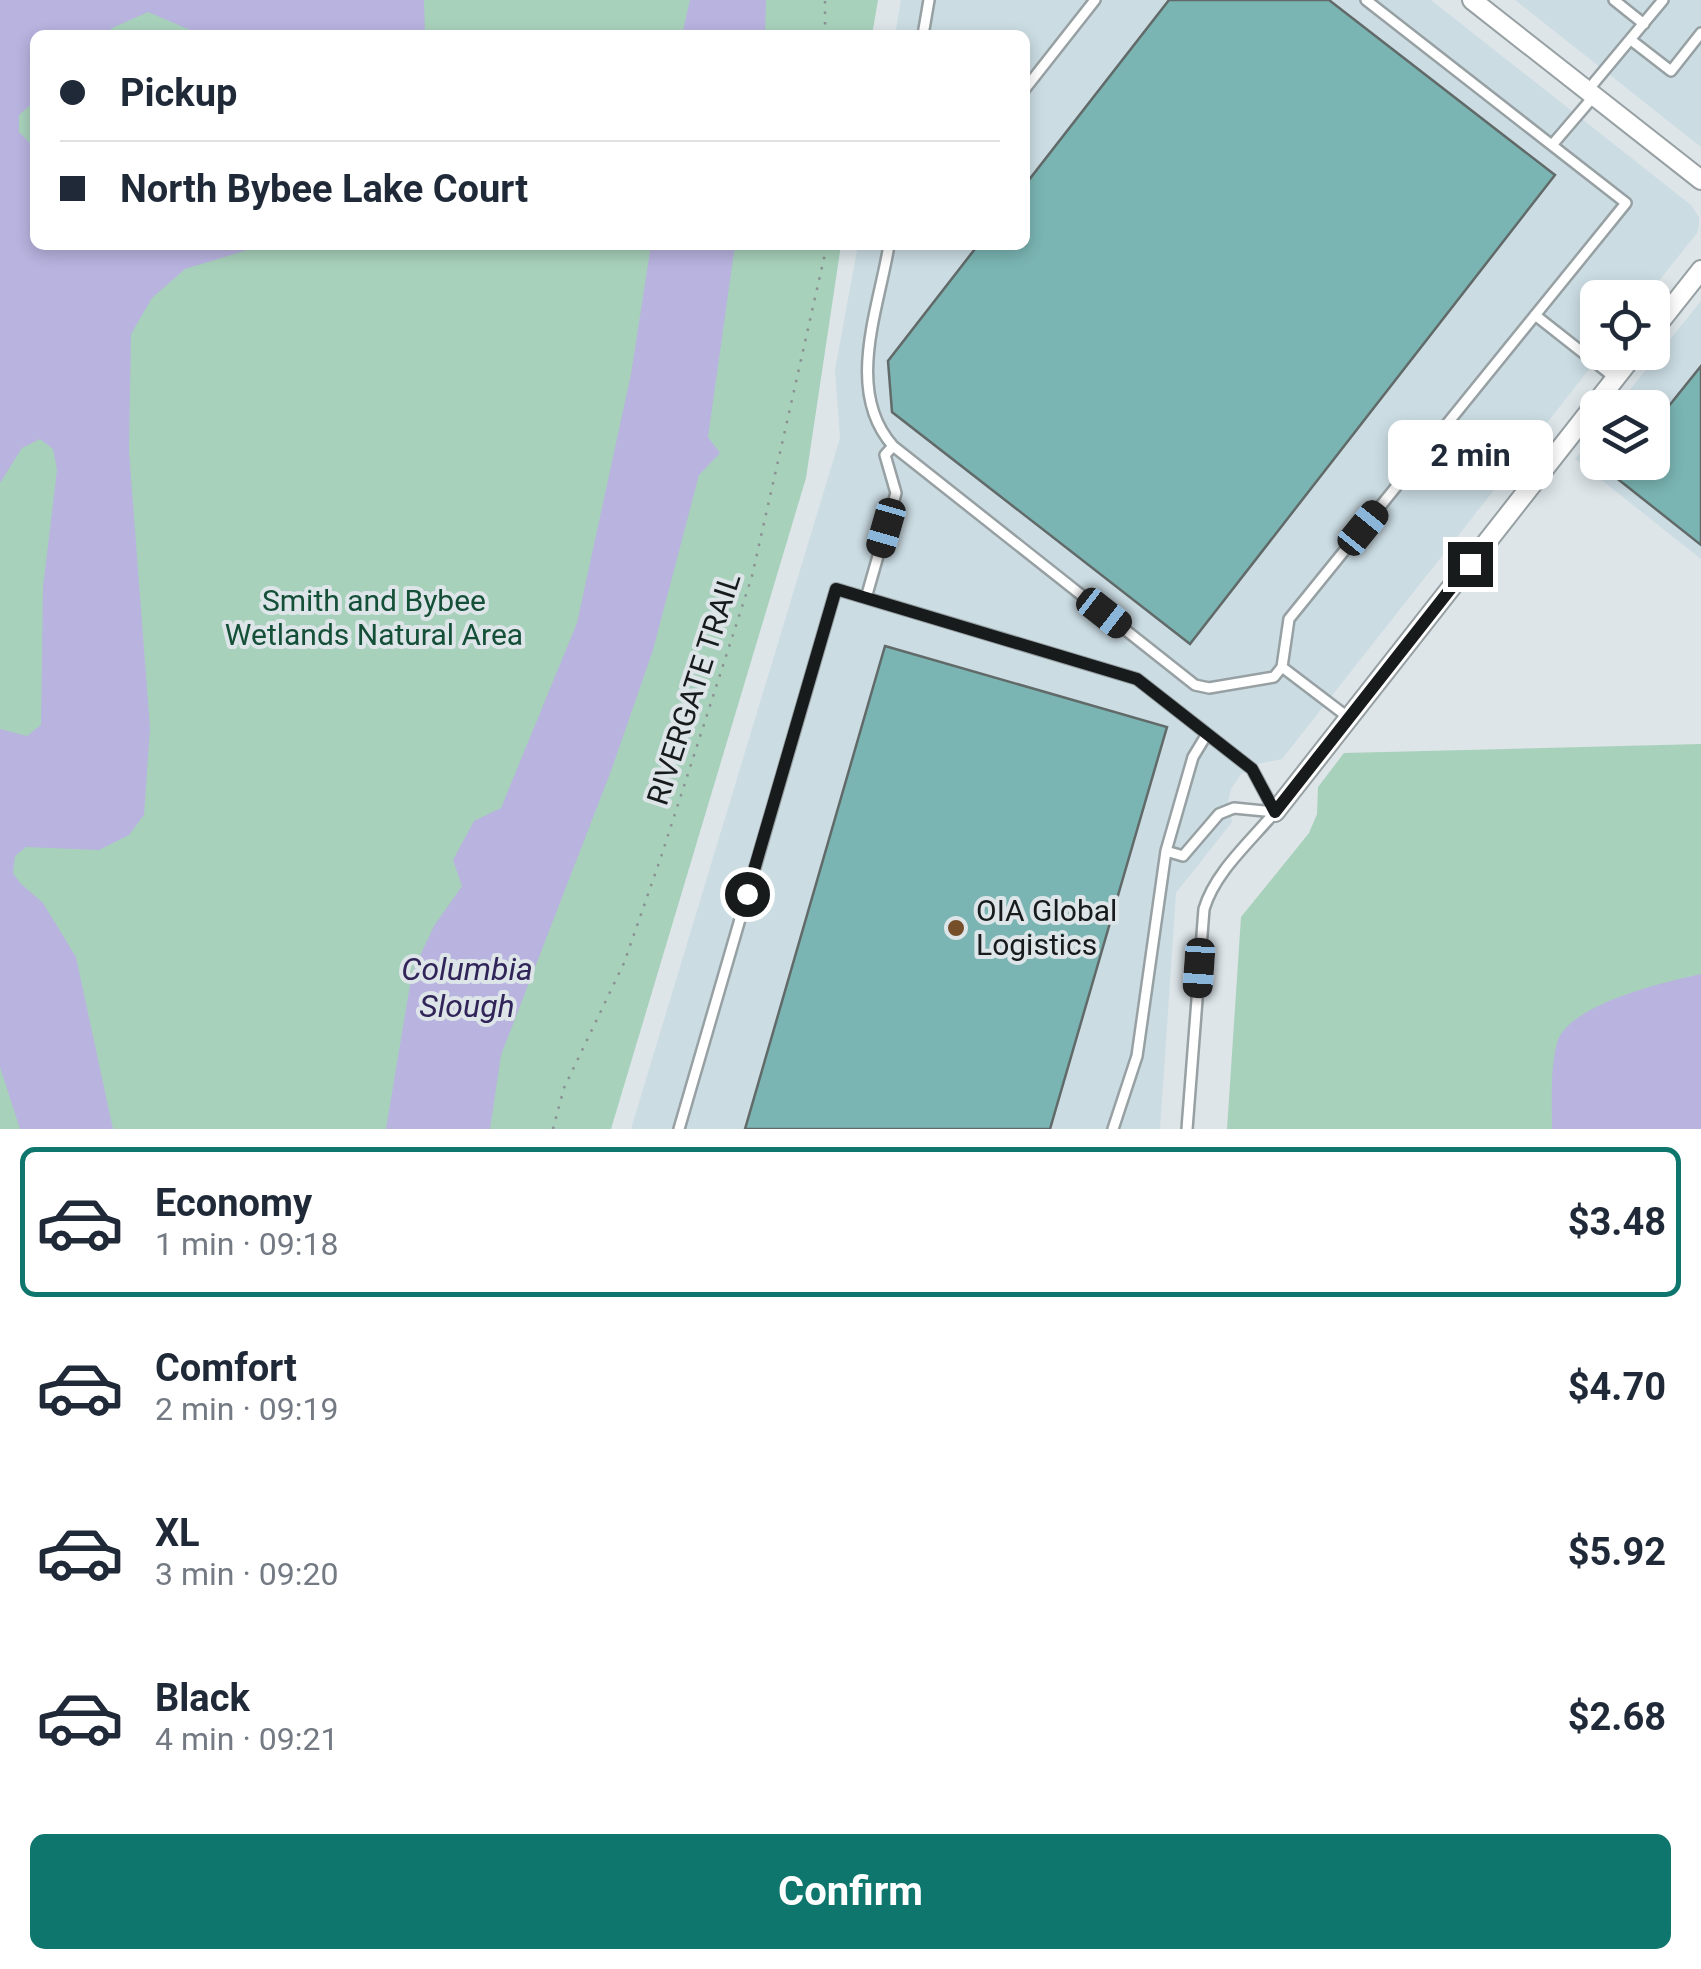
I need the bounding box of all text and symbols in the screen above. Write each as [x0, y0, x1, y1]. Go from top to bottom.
text: Pickup [120, 71, 237, 115]
text: North Bybee Lake Court [120, 167, 528, 211]
map controls [1580, 280, 1670, 480]
button: locate [1580, 280, 1670, 370]
button: layers [1580, 390, 1670, 480]
callout: 2 min [1388, 419, 1552, 489]
text: 2 min [1430, 436, 1511, 474]
car [863, 495, 909, 561]
car [1332, 495, 1394, 561]
route end [1448, 542, 1493, 587]
street label: RIVERGATE TRAIL [640, 569, 747, 809]
park label: Smith and Bybee Wetlands Natural Area [225, 583, 523, 652]
car [1071, 583, 1137, 643]
route start [725, 872, 770, 917]
place label: OIA Global Logistics [976, 893, 1117, 962]
marker: OIA Global Logistics [945, 917, 967, 939]
car [1182, 937, 1216, 999]
water label: Columbia Slough [401, 950, 533, 1025]
icon: car [35, 1177, 125, 1267]
text: Economy [155, 1181, 312, 1225]
text: $3.48 [1568, 1200, 1666, 1244]
text: 1 min · 09:18 [155, 1225, 338, 1263]
icon: car [35, 1342, 125, 1432]
text: Comfort [155, 1346, 297, 1390]
text: $4.70 [1568, 1365, 1666, 1409]
text: 2 min · 09:19 [155, 1390, 338, 1428]
icon: car [35, 1507, 125, 1597]
text: XL [155, 1511, 200, 1555]
text: $5.92 [1568, 1530, 1666, 1574]
text: 3 min · 09:20 [155, 1555, 338, 1593]
icon: car [35, 1672, 125, 1762]
text: Black [155, 1676, 250, 1720]
text: $2.68 [1568, 1695, 1666, 1739]
text: 4 min · 09:21 [155, 1720, 338, 1758]
button: Confirm [30, 1834, 1671, 1949]

